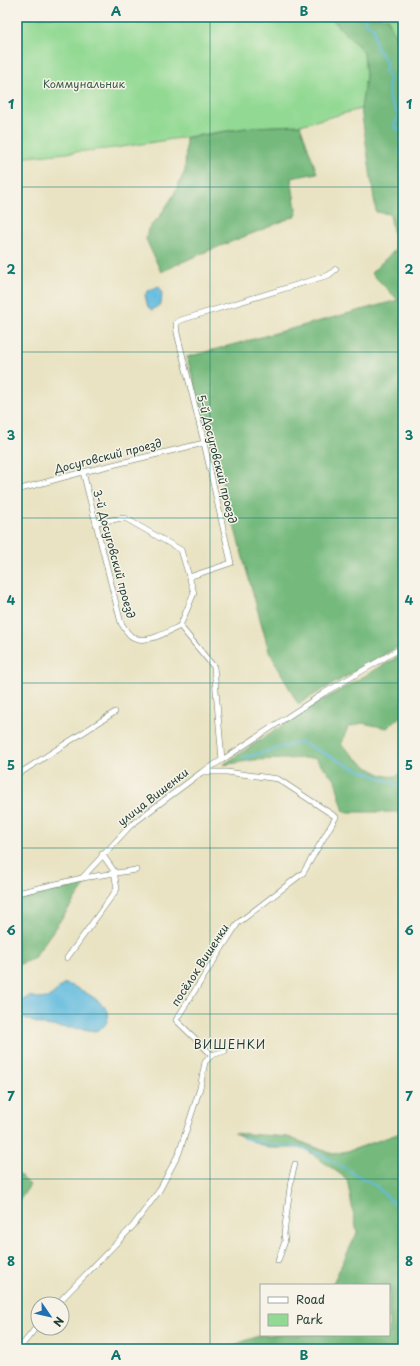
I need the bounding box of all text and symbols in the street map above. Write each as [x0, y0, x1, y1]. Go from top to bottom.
text: A [111, 1, 121, 20]
text: B [300, 1, 309, 20]
park label: Коммунальник [43, 75, 125, 92]
text: 1 [8, 94, 14, 113]
text: 1 [406, 94, 412, 113]
text: 2 [6, 259, 16, 278]
text: 2 [404, 259, 414, 278]
street label: 5-й Досуговский проезд [193, 393, 242, 525]
text: 3 [7, 425, 16, 444]
text: 3 [405, 425, 414, 444]
street label: Досуговский проезд [51, 434, 163, 477]
street label: 3-й Досуговский проезд [89, 488, 140, 620]
text: 4 [7, 590, 16, 609]
text: 4 [405, 590, 414, 609]
text: 5 [7, 755, 15, 774]
text: 5 [405, 755, 413, 774]
street label: улица Вишенки [114, 763, 192, 830]
text: 6 [6, 920, 16, 939]
street label: посёлок Вишенки [166, 920, 233, 1009]
text: 6 [404, 920, 414, 939]
district label: ВИШЕНКИ [194, 1035, 266, 1053]
text: 7 [7, 1086, 15, 1105]
text: 7 [405, 1086, 413, 1105]
text: 8 [7, 1251, 15, 1270]
text: 8 [405, 1251, 413, 1270]
legend [260, 1284, 390, 1336]
text: Road [296, 1290, 325, 1308]
north arrow [30, 1296, 70, 1336]
text: Park [296, 1310, 323, 1328]
text: N [49, 1314, 68, 1330]
text: A [111, 1345, 121, 1364]
text: B [300, 1345, 309, 1364]

